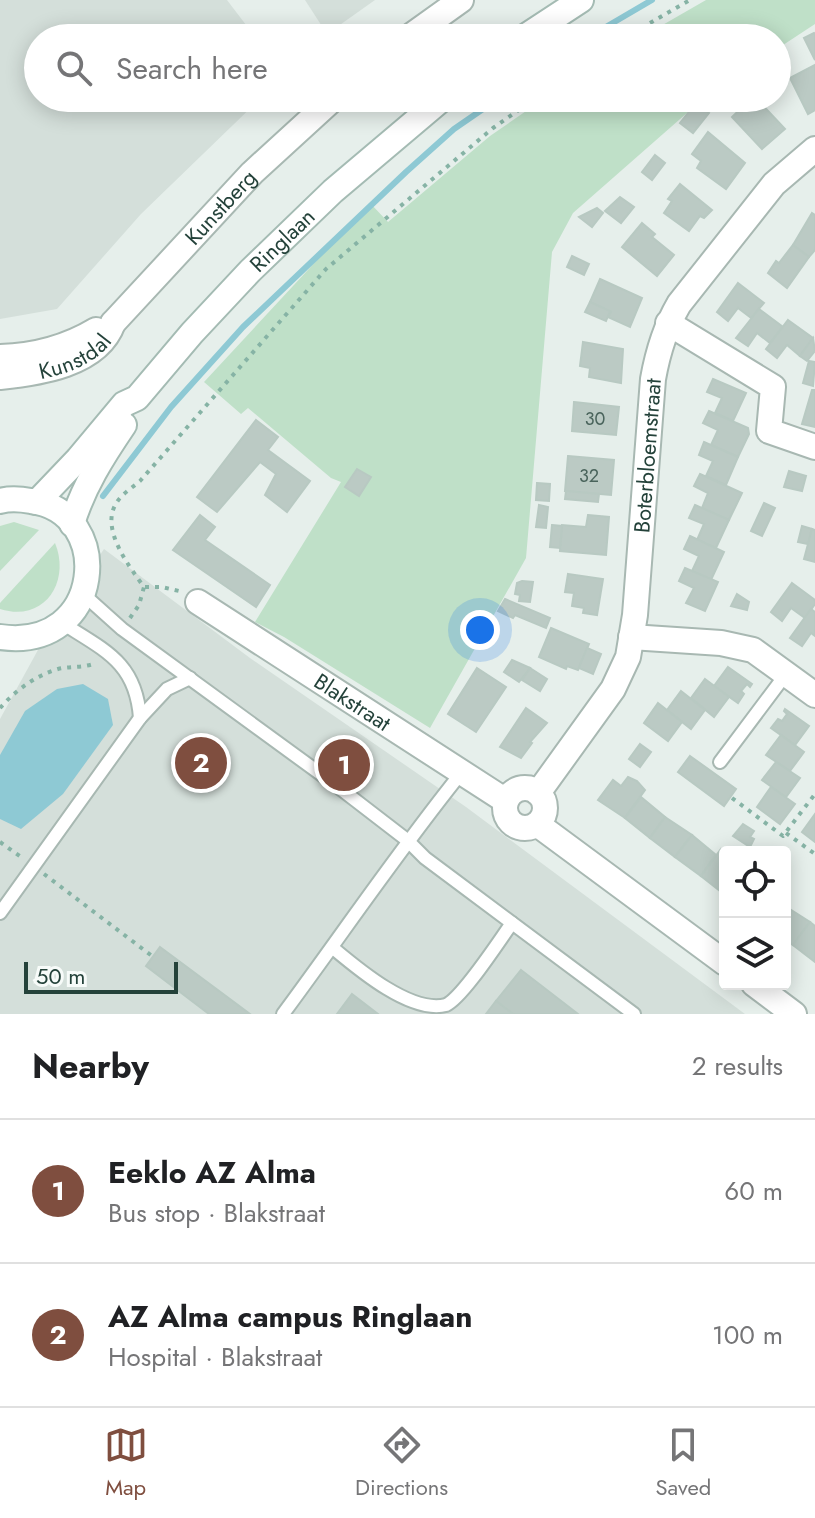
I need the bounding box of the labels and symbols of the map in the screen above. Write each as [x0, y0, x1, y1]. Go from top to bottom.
street label: Kunstberg [177, 162, 264, 252]
street label: Ringlaan [242, 201, 322, 279]
street label: Kunstdal [35, 327, 119, 387]
street label: Boterbloemstraat [625, 377, 669, 534]
house number: 30 [585, 406, 606, 432]
house number: 32 [579, 463, 599, 489]
your location [460, 610, 500, 650]
street label: Blakstraat [308, 665, 398, 739]
pin: 2 [175, 733, 227, 793]
pin: 1 [318, 735, 370, 795]
scale bar [24, 958, 178, 994]

